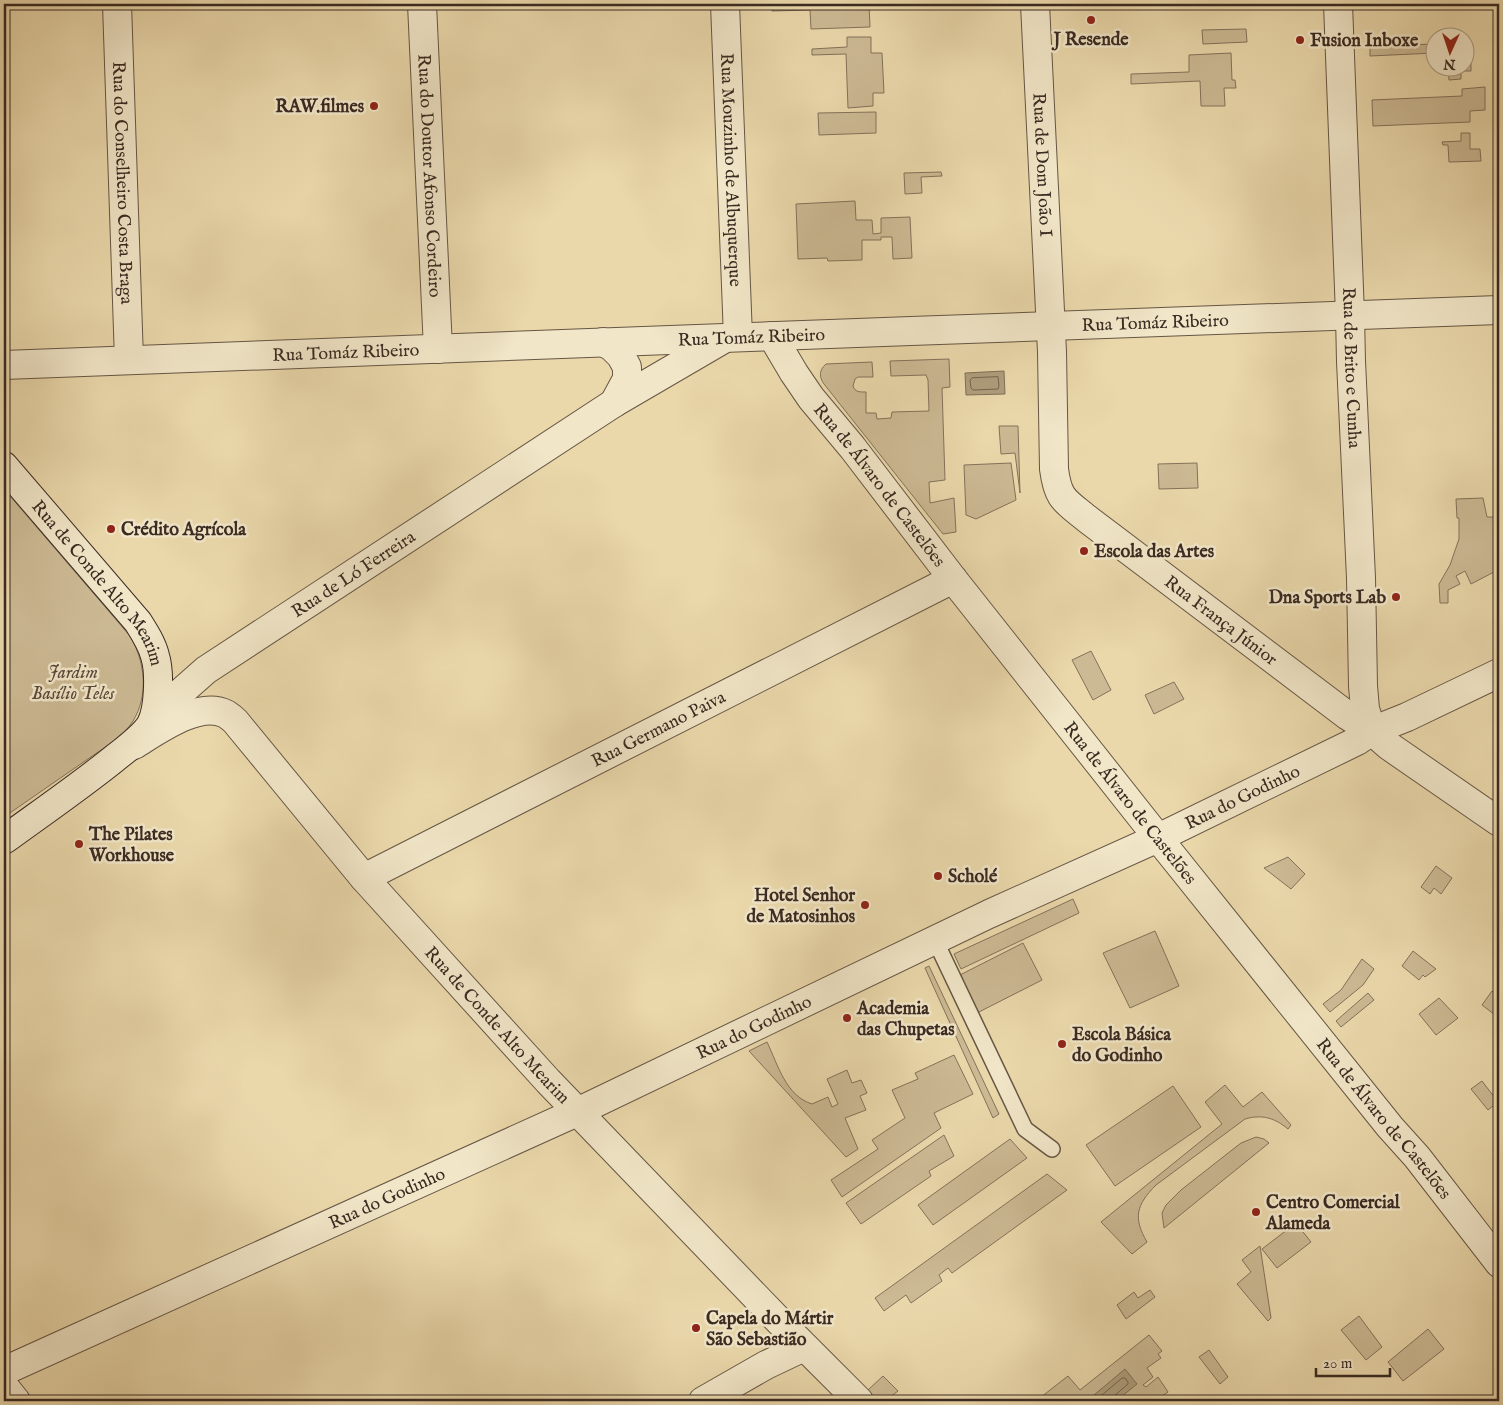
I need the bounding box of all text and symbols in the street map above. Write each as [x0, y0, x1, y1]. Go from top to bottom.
marker: J Resende [1085, 14, 1097, 26]
north arrow [1426, 28, 1476, 78]
place label: J Resende [1051, 29, 1129, 52]
place label: Fusion Inboxe [1310, 30, 1419, 53]
marker: Fusion Inboxe [1294, 34, 1306, 46]
street label: Rua Mouzinho de Albuquerque [714, 53, 746, 287]
street label: Rua do Doutor Afonso Cordeiro [411, 54, 446, 298]
text: N [1443, 55, 1457, 73]
street label: Rua do Conselheiro Costa Braga [106, 61, 137, 305]
street label: Rua de Dom João I [1026, 92, 1056, 238]
place label: RAW.filmes [275, 96, 365, 119]
marker: RAW.filmes [368, 100, 380, 112]
street label: Rua de Brito e Cunha [1336, 287, 1365, 449]
street label: Rua Tomáz Ribeiro [1081, 310, 1230, 338]
street label: Rua Tomáz Ribeiro [678, 324, 826, 353]
street label: Rua Tomáz Ribeiro [272, 339, 420, 368]
street label: Rua de Álvaro de Castelões [807, 399, 950, 572]
street label: Rua de Conde Alto Mearim [26, 496, 167, 669]
place label: Crédito Agrícola [121, 519, 247, 542]
marker: Crédito Agrícola [105, 523, 117, 535]
street label: Rua de Ló Ferreira [288, 526, 421, 624]
place label: Escola das Artes [1094, 541, 1215, 564]
marker: Escola das Artes [1078, 545, 1090, 557]
street label: Rua França Júnior [1159, 571, 1282, 672]
place label: Dna Sports Lab [1268, 587, 1386, 610]
marker: Dna Sports Lab [1390, 591, 1402, 603]
park label: Jardim Basílio Teles [32, 662, 115, 706]
street label: Rua Germano Paiva [588, 686, 730, 774]
street label: Rua de Álvaro de Castelões [1057, 718, 1201, 890]
street label: Rua do Godinho [1182, 760, 1305, 836]
place label: The Pilates Workhouse [88, 824, 175, 868]
marker: The Pilates Workhouse [73, 838, 85, 850]
place label: Scholé [948, 866, 998, 889]
marker: Scholé [932, 870, 944, 882]
place label: Hotel Senhor de Matosinhos [746, 885, 856, 929]
marker: Hotel Senhor de Matosinhos [859, 899, 871, 911]
street label: Rua de Conde Alto Mearim [419, 942, 574, 1110]
street label: Rua do Godinho [693, 991, 816, 1066]
place label: Academia das Chupetas [856, 998, 955, 1042]
marker: Academia das Chupetas [841, 1012, 853, 1024]
place label: Escola Básica do Godinho [1072, 1024, 1172, 1068]
street label: Rua de Álvaro de Castelões [1310, 1034, 1456, 1205]
marker: Escola Básica do Godinho [1056, 1038, 1068, 1050]
street label: Rua do Godinho [326, 1163, 449, 1236]
place label: Centro Comercial Alameda [1265, 1192, 1401, 1236]
marker: Centro Comercial Alameda [1250, 1206, 1262, 1218]
place label: Capela do Mártir São Sebastião [706, 1308, 834, 1352]
marker: Capela do Mártir São Sebastião [690, 1322, 702, 1334]
scale bar [1316, 1345, 1389, 1377]
text: 20 m [1323, 1354, 1353, 1373]

